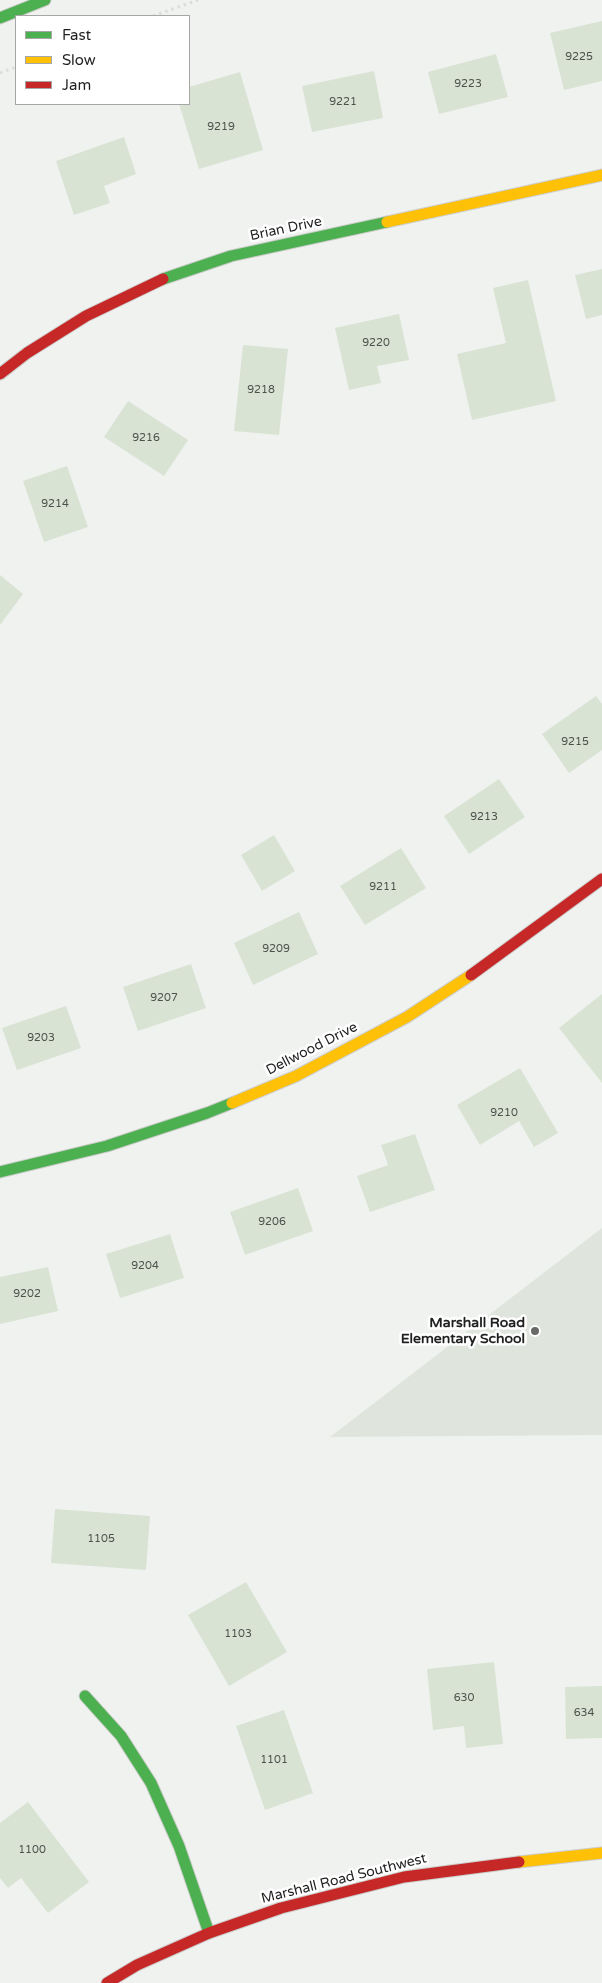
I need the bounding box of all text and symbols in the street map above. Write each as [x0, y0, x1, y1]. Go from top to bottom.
legend [15, 15, 190, 105]
text: Fast [62, 26, 91, 44]
house number: 9225 [565, 50, 593, 64]
text: Slow [62, 51, 96, 69]
text: Jam [62, 76, 91, 94]
house number: 9223 [454, 77, 482, 91]
house number: 9221 [329, 95, 357, 109]
house number: 9219 [207, 120, 235, 134]
street label: Brian Drive [249, 213, 323, 245]
house number: 9220 [362, 336, 390, 350]
house number: 9218 [247, 383, 275, 397]
house number: 9216 [132, 431, 160, 445]
house number: 9214 [41, 497, 69, 511]
house number: 9215 [561, 735, 589, 749]
house number: 9213 [470, 810, 498, 824]
house number: 9211 [369, 880, 397, 894]
house number: 9209 [262, 942, 290, 956]
house number: 9207 [150, 991, 178, 1005]
street label: Dellwood Drive [264, 1019, 360, 1079]
house number: 9203 [27, 1031, 55, 1045]
house number: 9210 [490, 1106, 518, 1120]
house number: 9206 [258, 1215, 286, 1229]
house number: 9204 [131, 1259, 159, 1273]
house number: 9202 [13, 1287, 41, 1301]
place label: Marshall Road Elementary School [401, 1315, 525, 1348]
marker: Marshall Road Elementary School [529, 1325, 541, 1337]
house number: 1105 [87, 1532, 115, 1546]
house number: 1103 [224, 1627, 252, 1641]
house number: 630 [454, 1691, 474, 1705]
house number: 634 [574, 1706, 594, 1720]
house number: 1101 [260, 1753, 288, 1767]
house number: 1100 [18, 1843, 46, 1857]
street label: Marshall Road Southwest [260, 1850, 428, 1908]

